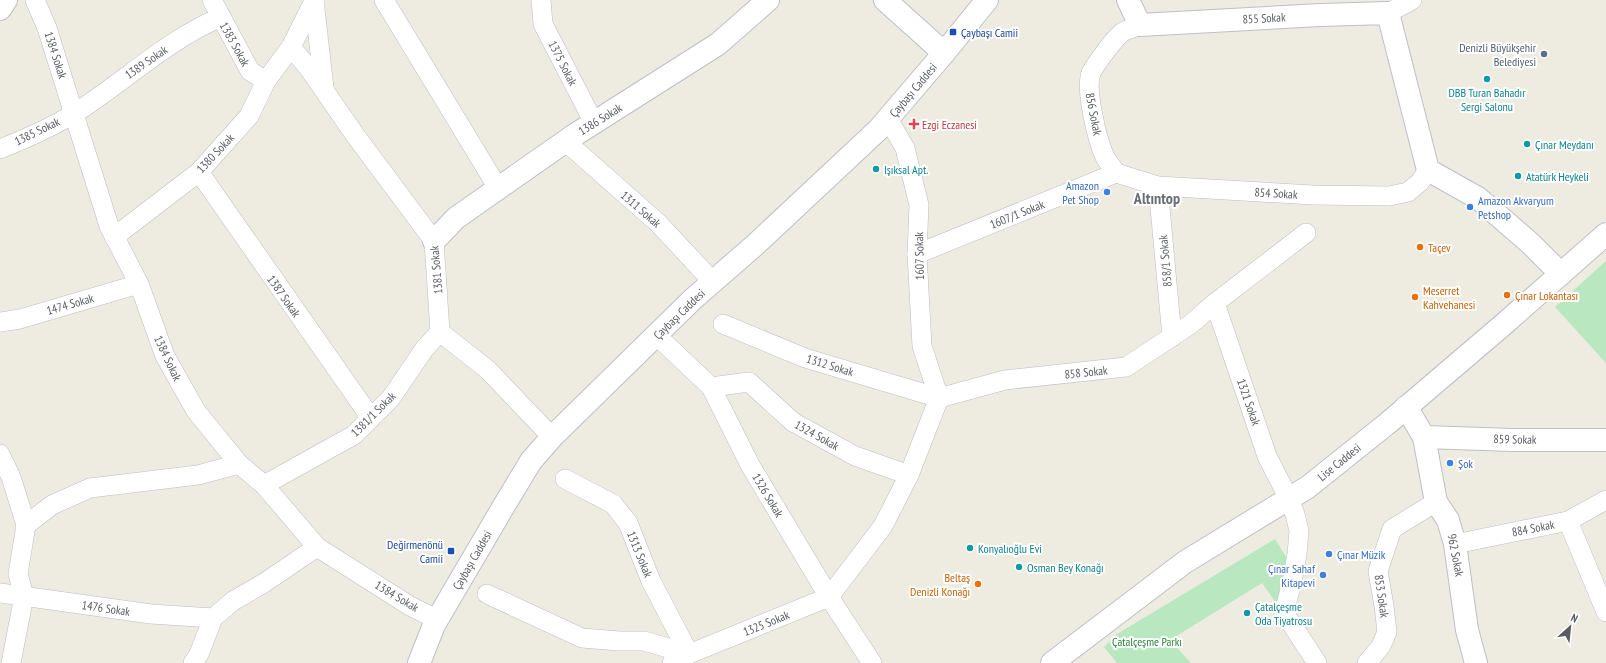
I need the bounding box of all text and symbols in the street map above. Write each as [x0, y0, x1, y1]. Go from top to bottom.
street label: 855 Sokak [1242, 9, 1286, 27]
street label: 1383 Sokak [217, 19, 254, 69]
place label: Çaybaşı Camii [961, 25, 1018, 40]
marker: Çaybaşı Camii [948, 27, 958, 37]
street label: 1384 Sokak [41, 30, 71, 81]
street label: 1375 Sokak [545, 38, 581, 88]
place label: Denizli Büyükşehir Belediyesi [1459, 40, 1537, 69]
street label: 1389 Sokak [122, 42, 170, 82]
marker: Denizli Büyükşehir Belediyesi [1539, 49, 1549, 59]
street label: Çaybaşı Caddesi [886, 60, 940, 120]
marker: DBB Turan Bahadır Sergi Salonu [1482, 74, 1492, 84]
place label: DBB Turan Bahadır Sergi Salonu [1449, 85, 1526, 114]
street label: 856 Sokak [1083, 91, 1106, 137]
street label: 1386 Sokak [575, 100, 625, 138]
street label: 1385 Sokak [12, 113, 62, 148]
place label: Ezgi Eczanesi [922, 117, 977, 132]
marker: Ezgi Eczanesi [909, 119, 919, 129]
street label: 1380 Sokak [193, 130, 237, 176]
place label: Çınar Meydanı [1535, 137, 1594, 152]
marker: Çınar Meydanı [1522, 139, 1532, 149]
place label: Işıksal Apt. [884, 162, 928, 177]
marker: Işıksal Apt. [871, 164, 881, 174]
place label: Atatürk Heykeli [1526, 169, 1589, 184]
marker: Atatürk Heykeli [1513, 171, 1523, 181]
place label: Amazon Pet Shop [1062, 178, 1099, 207]
street label: 854 Sokak [1254, 184, 1298, 202]
street label: 1311 Sokak [618, 187, 665, 231]
marker: Amazon Pet Shop [1102, 187, 1112, 197]
district label: Altıntop [1133, 188, 1180, 208]
place label: Amazon Akvaryum Petshop [1478, 193, 1554, 222]
street label: 1607/1 Sokak [988, 196, 1047, 232]
marker: Amazon Akvaryum Petshop [1465, 202, 1475, 212]
street label: 1607 Sokak [911, 231, 927, 280]
street label: 858/1 Sokak [1155, 234, 1175, 288]
place label: Taçev [1428, 240, 1451, 255]
marker: Taçev [1415, 242, 1425, 252]
street label: 1381 Sokak [426, 245, 446, 295]
street label: 1387 Sokak [264, 272, 304, 320]
place label: Meserret Kahvehanesi [1423, 283, 1475, 312]
street label: Çaybaşı Caddesi [650, 286, 708, 342]
place label: Çınar Lokantası [1515, 288, 1578, 303]
street label: 1474 Sokak [45, 290, 96, 318]
marker: Çınar Lokantası [1502, 290, 1512, 300]
marker: Meserret Kahvehanesi [1410, 292, 1420, 302]
street label: 1384 Sokak [151, 333, 185, 383]
street label: 1312 Sokak [805, 351, 856, 379]
street label: 858 Sokak [1064, 362, 1109, 382]
street label: 1321 Sokak [1234, 377, 1264, 428]
street label: 1381/1 Sokak [347, 388, 399, 440]
street label: 1324 Sokak [792, 417, 842, 454]
street label: 859 Sokak [1493, 431, 1537, 447]
street label: Lise Caddesi [1314, 440, 1364, 484]
place label: Şok [1458, 456, 1473, 471]
marker: Şok [1445, 458, 1455, 468]
street label: 1326 Sokak [749, 470, 787, 520]
street label: 884 Sokak [1510, 516, 1556, 539]
street label: Çaybaşı Caddesi [449, 528, 495, 592]
street label: 1313 Sokak [624, 529, 656, 580]
street label: 962 Sokak [1445, 532, 1468, 578]
place label: Değirmenönü Camii [387, 537, 443, 566]
place label: Konyalıoğlu Evi [978, 541, 1042, 556]
marker: Konyalıoğlu Evi [965, 543, 975, 553]
marker: Değirmenönü Camii [446, 546, 456, 556]
place label: Çınar Müzik [1337, 547, 1386, 562]
marker: Çınar Müzik [1324, 549, 1334, 559]
place label: Osman Bey Konağı [1027, 560, 1104, 575]
place label: Çınar Sahaf Kitapevi [1268, 561, 1316, 590]
marker: Osman Bey Konağı [1014, 562, 1024, 572]
place label: Beltaş Denizli Konağı [910, 570, 970, 599]
marker: Çınar Sahaf Kitapevi [1318, 570, 1328, 580]
street label: 853 Sokak [1372, 574, 1392, 619]
street label: 1384 Sokak [372, 577, 422, 615]
marker: Beltaş Denizli Konağı [973, 579, 983, 589]
street label: 1476 Sokak [81, 597, 131, 619]
place label: Çatalçeşme Oda Tiyatrosu [1255, 599, 1312, 628]
street label: 1325 Sokak [741, 607, 792, 639]
north arrow [1550, 607, 1590, 647]
marker: Çatalçeşme Oda Tiyatrosu [1242, 608, 1252, 618]
text: N [1569, 611, 1580, 626]
park label: Çatalçeşme Parkı [1112, 634, 1182, 649]

